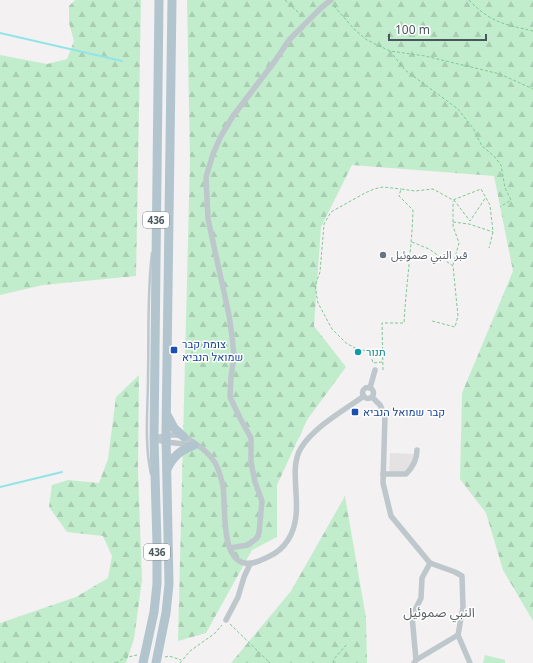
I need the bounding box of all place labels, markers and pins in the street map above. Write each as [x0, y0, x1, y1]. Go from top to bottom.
place label: قبر النبي صموئيل [391, 247, 468, 265]
marker: قبر النبي صموئيل [378, 250, 388, 260]
place label: צומת קבר שמואל הנביא [182, 336, 243, 364]
place label: תנור [366, 344, 386, 359]
marker: צומת קבר שמואל הנביא [169, 345, 179, 355]
marker: תנור [353, 347, 363, 357]
place label: קבר שמואל הנביא [363, 404, 445, 419]
marker: קבר שמואל הנביא [350, 407, 360, 417]

